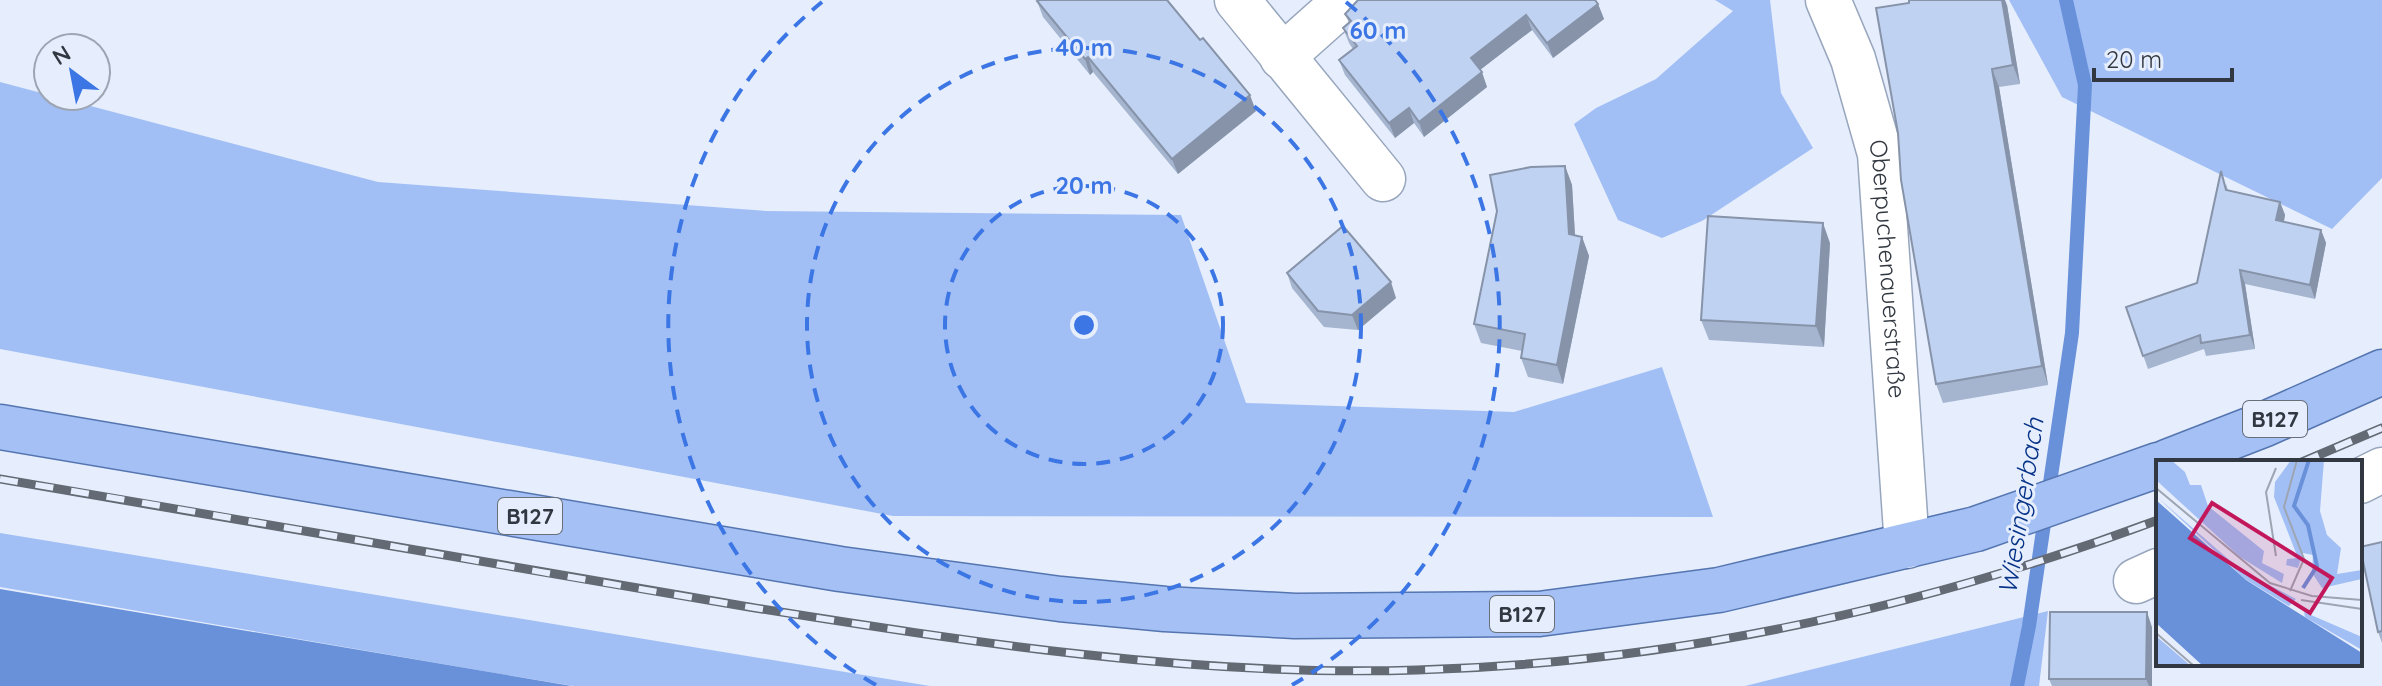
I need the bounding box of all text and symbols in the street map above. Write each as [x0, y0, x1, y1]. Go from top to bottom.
text: 60 m [1350, 15, 1406, 45]
north arrow [32, 32, 112, 112]
text: 40 m [1055, 32, 1113, 62]
scale bar [2094, 32, 2232, 82]
text: N [47, 39, 76, 71]
text: 20 m [2106, 44, 2162, 74]
street label: Oberpuchenauerstraße [1863, 136, 1913, 399]
text: 20 m [1055, 170, 1113, 200]
centre of rings [1070, 311, 1098, 339]
road number: B127 [2243, 401, 2307, 437]
water label: Wiesingerbach [1990, 414, 2051, 597]
inset map [2156, 460, 2362, 666]
road number: B127 [498, 498, 562, 534]
road number: B127 [1490, 596, 1554, 632]

